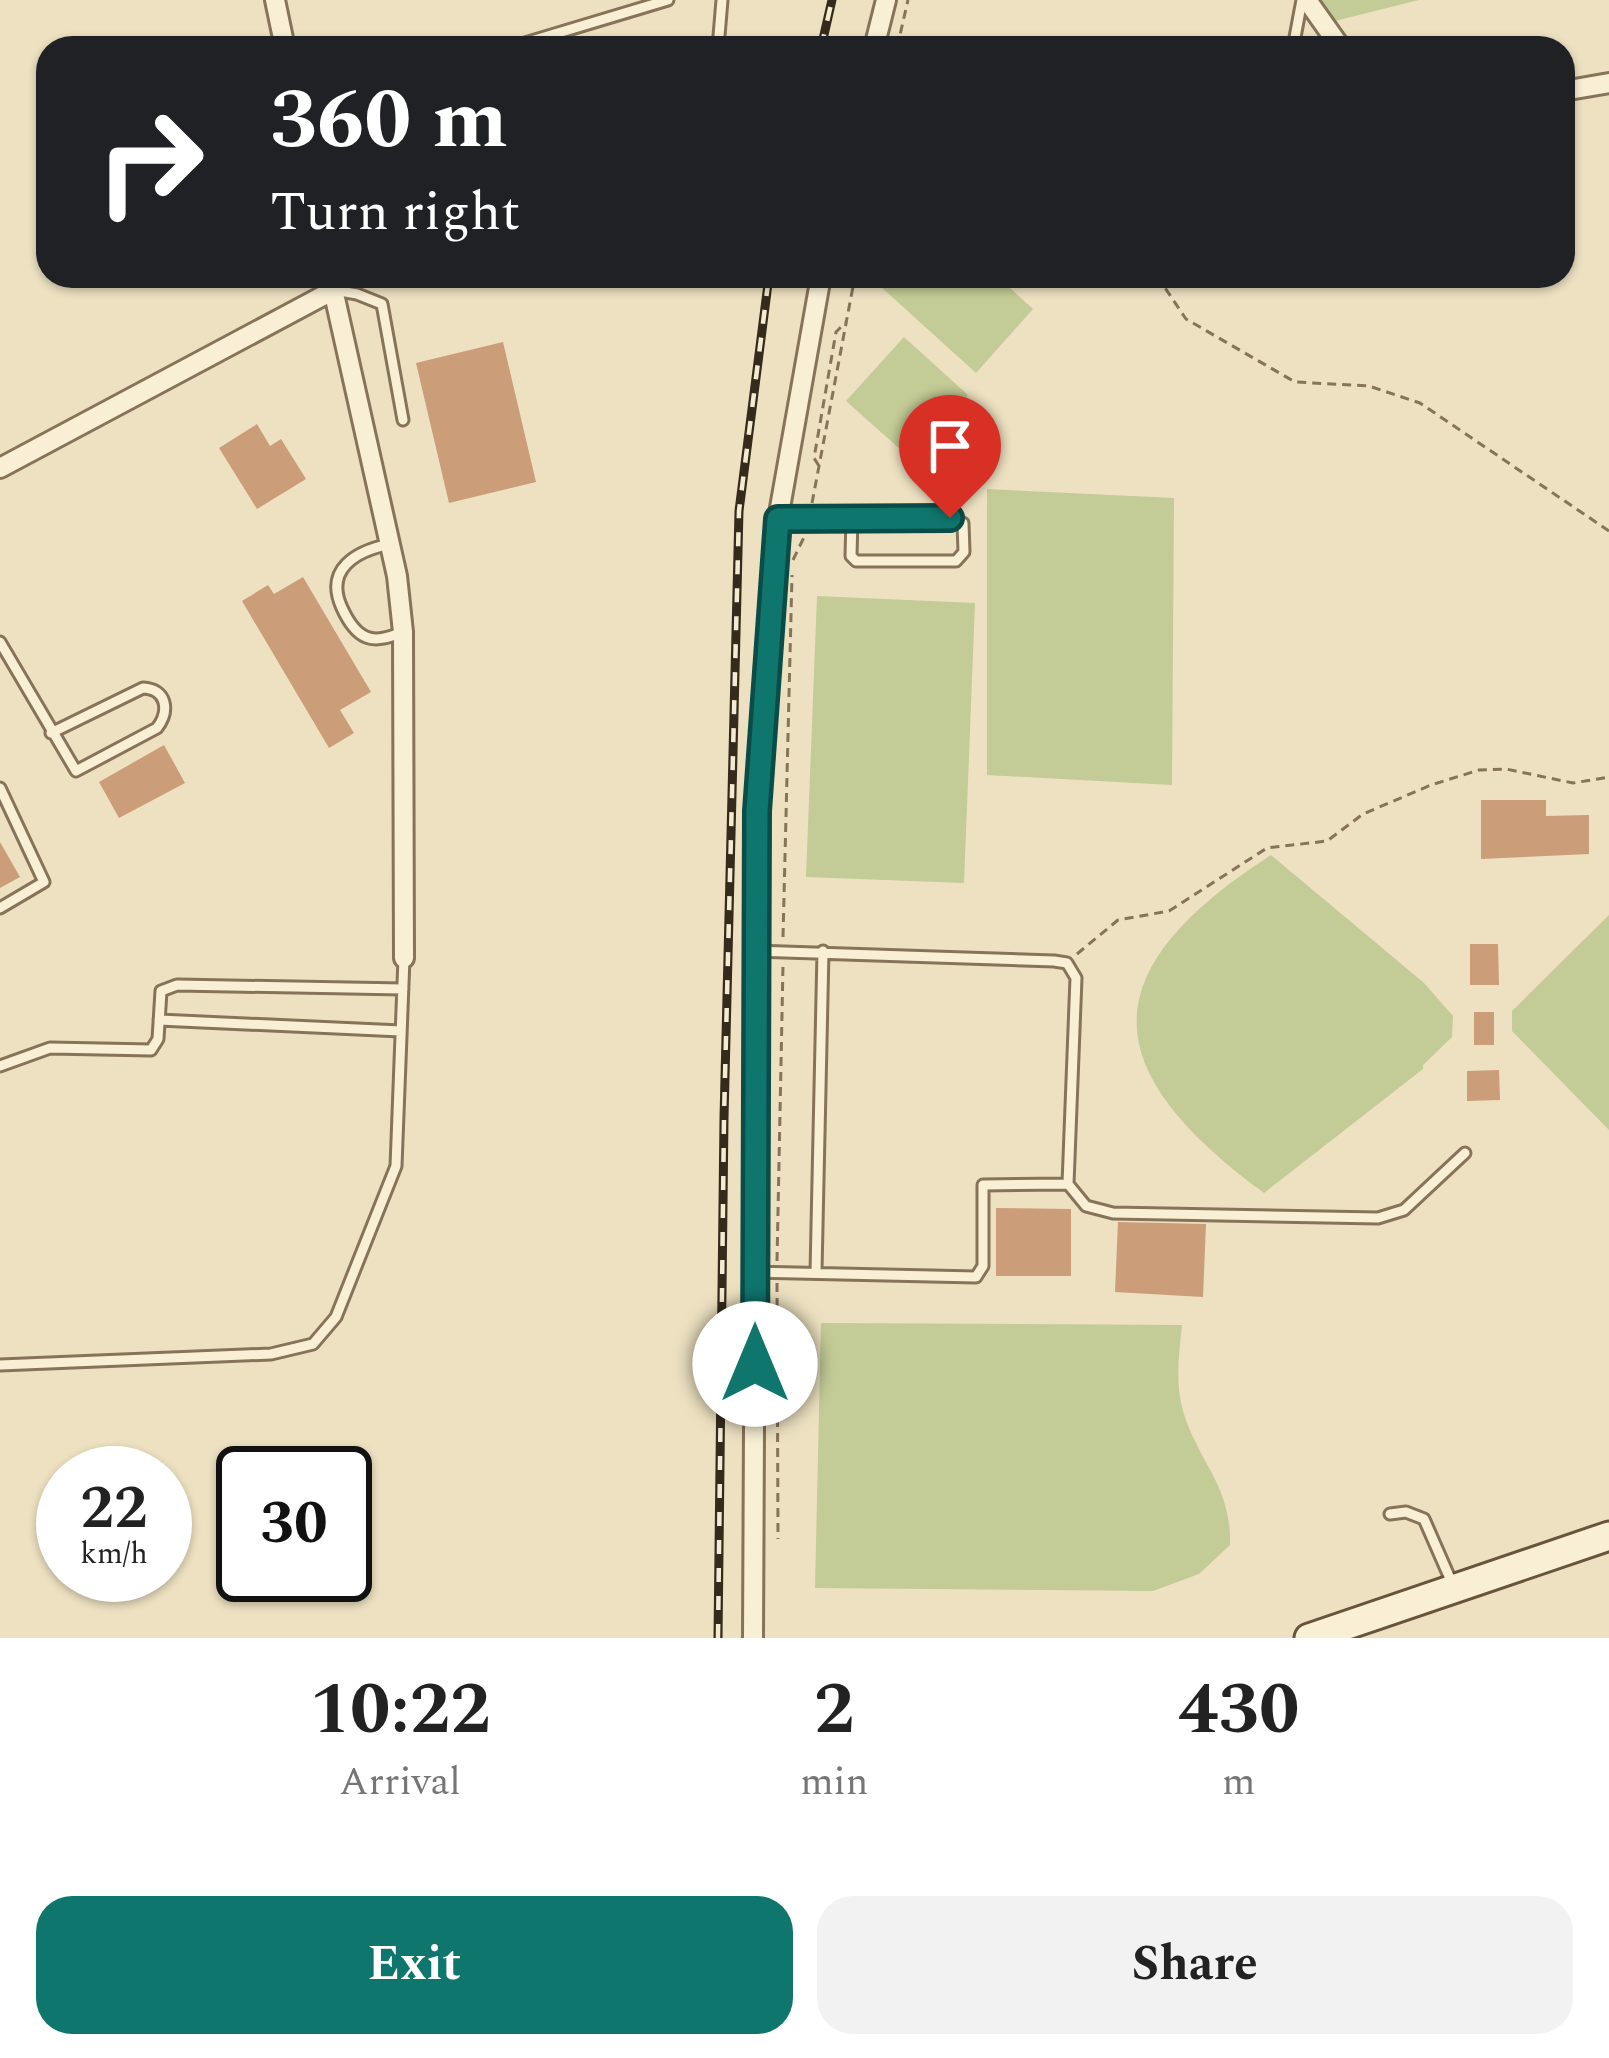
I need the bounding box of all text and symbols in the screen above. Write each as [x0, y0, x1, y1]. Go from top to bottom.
text: 360 m [270, 57, 508, 185]
icon: right [72, 84, 228, 240]
text: Turn right [270, 172, 520, 254]
pin [899, 395, 1001, 518]
icon: arrive [917, 413, 983, 479]
position arrow [692, 1301, 818, 1427]
speed limit sign: 30 [216, 1446, 372, 1602]
text: 22 [80, 1463, 148, 1555]
text: km/h [80, 1531, 148, 1577]
text: 10:22 [310, 1656, 491, 1765]
text: 2 [814, 1656, 855, 1765]
text: 430 [1178, 1656, 1299, 1765]
text: Arrival [339, 1753, 461, 1812]
text: min [800, 1753, 868, 1812]
text: m [1222, 1753, 1255, 1812]
button: Exit [36, 1896, 793, 2034]
button: Share [817, 1896, 1573, 2034]

